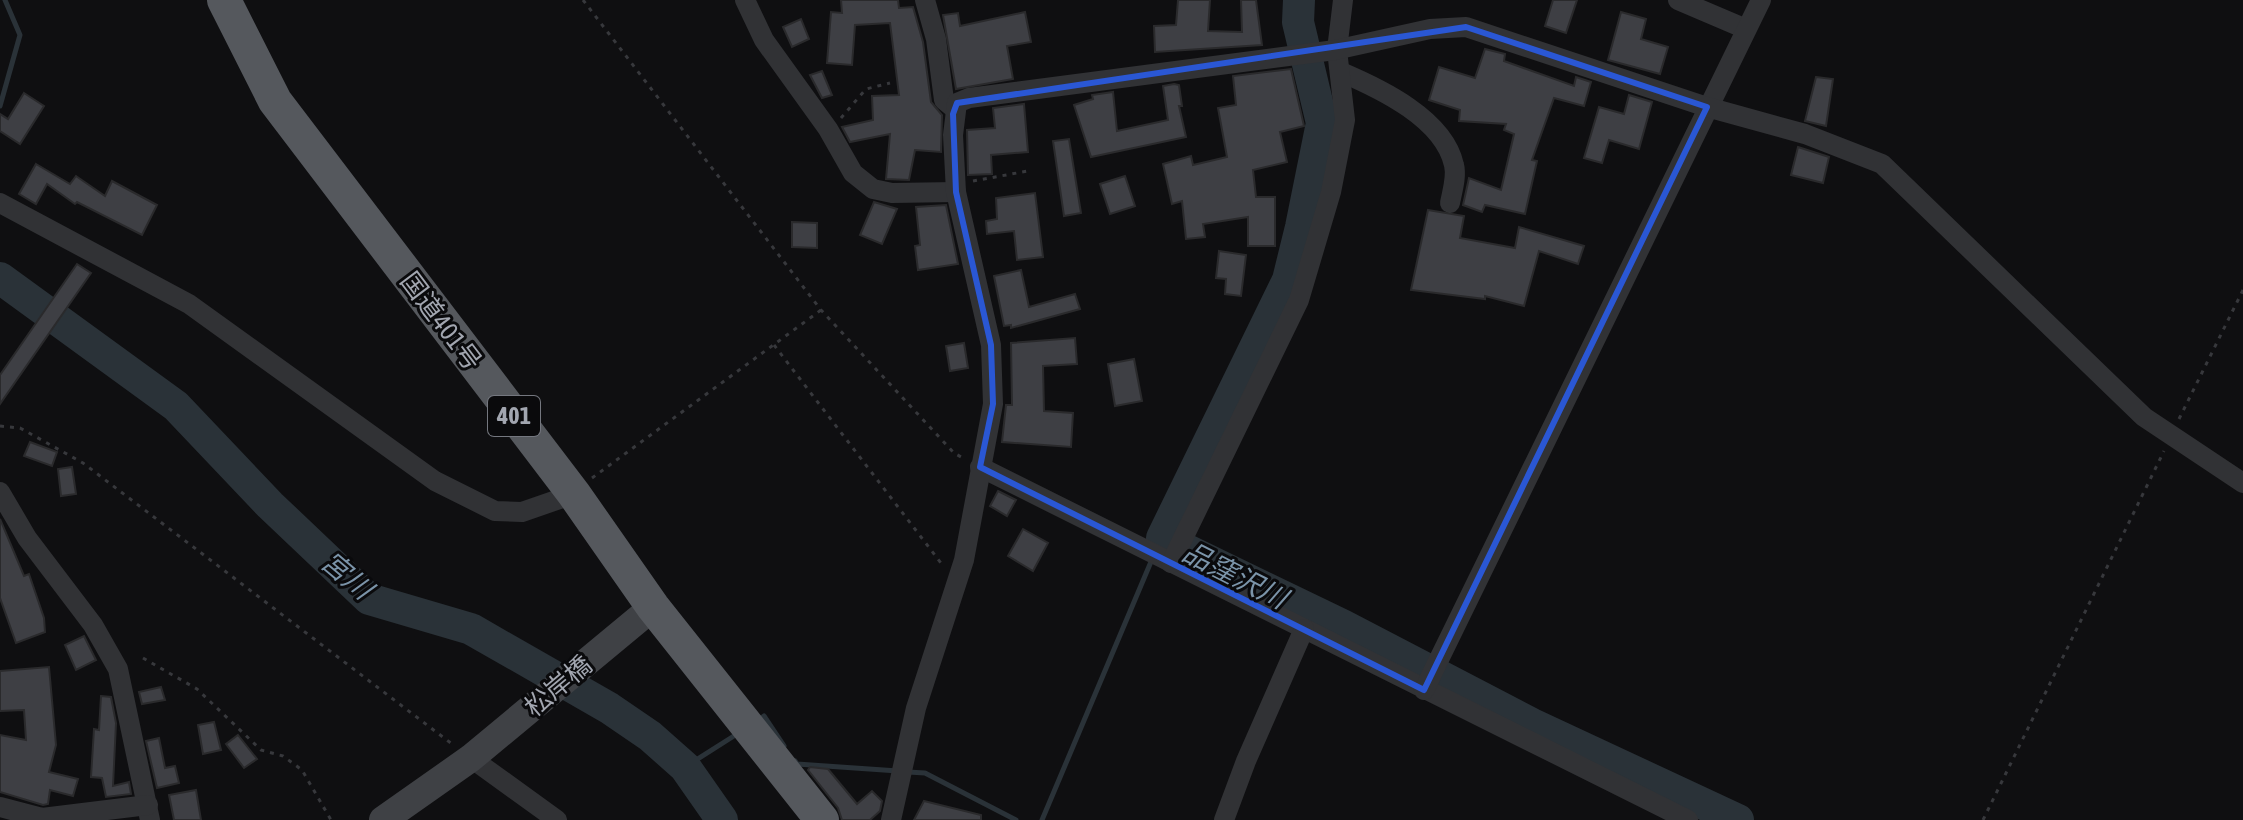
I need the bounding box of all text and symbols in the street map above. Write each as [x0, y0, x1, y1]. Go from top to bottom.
street label: 国道401号 [395, 266, 487, 376]
road number: 401 [488, 396, 540, 436]
water label: 品窪沢川 [1178, 535, 1295, 616]
water label: 宮川 [315, 545, 381, 607]
street label: 松岸橋 [518, 649, 598, 723]

